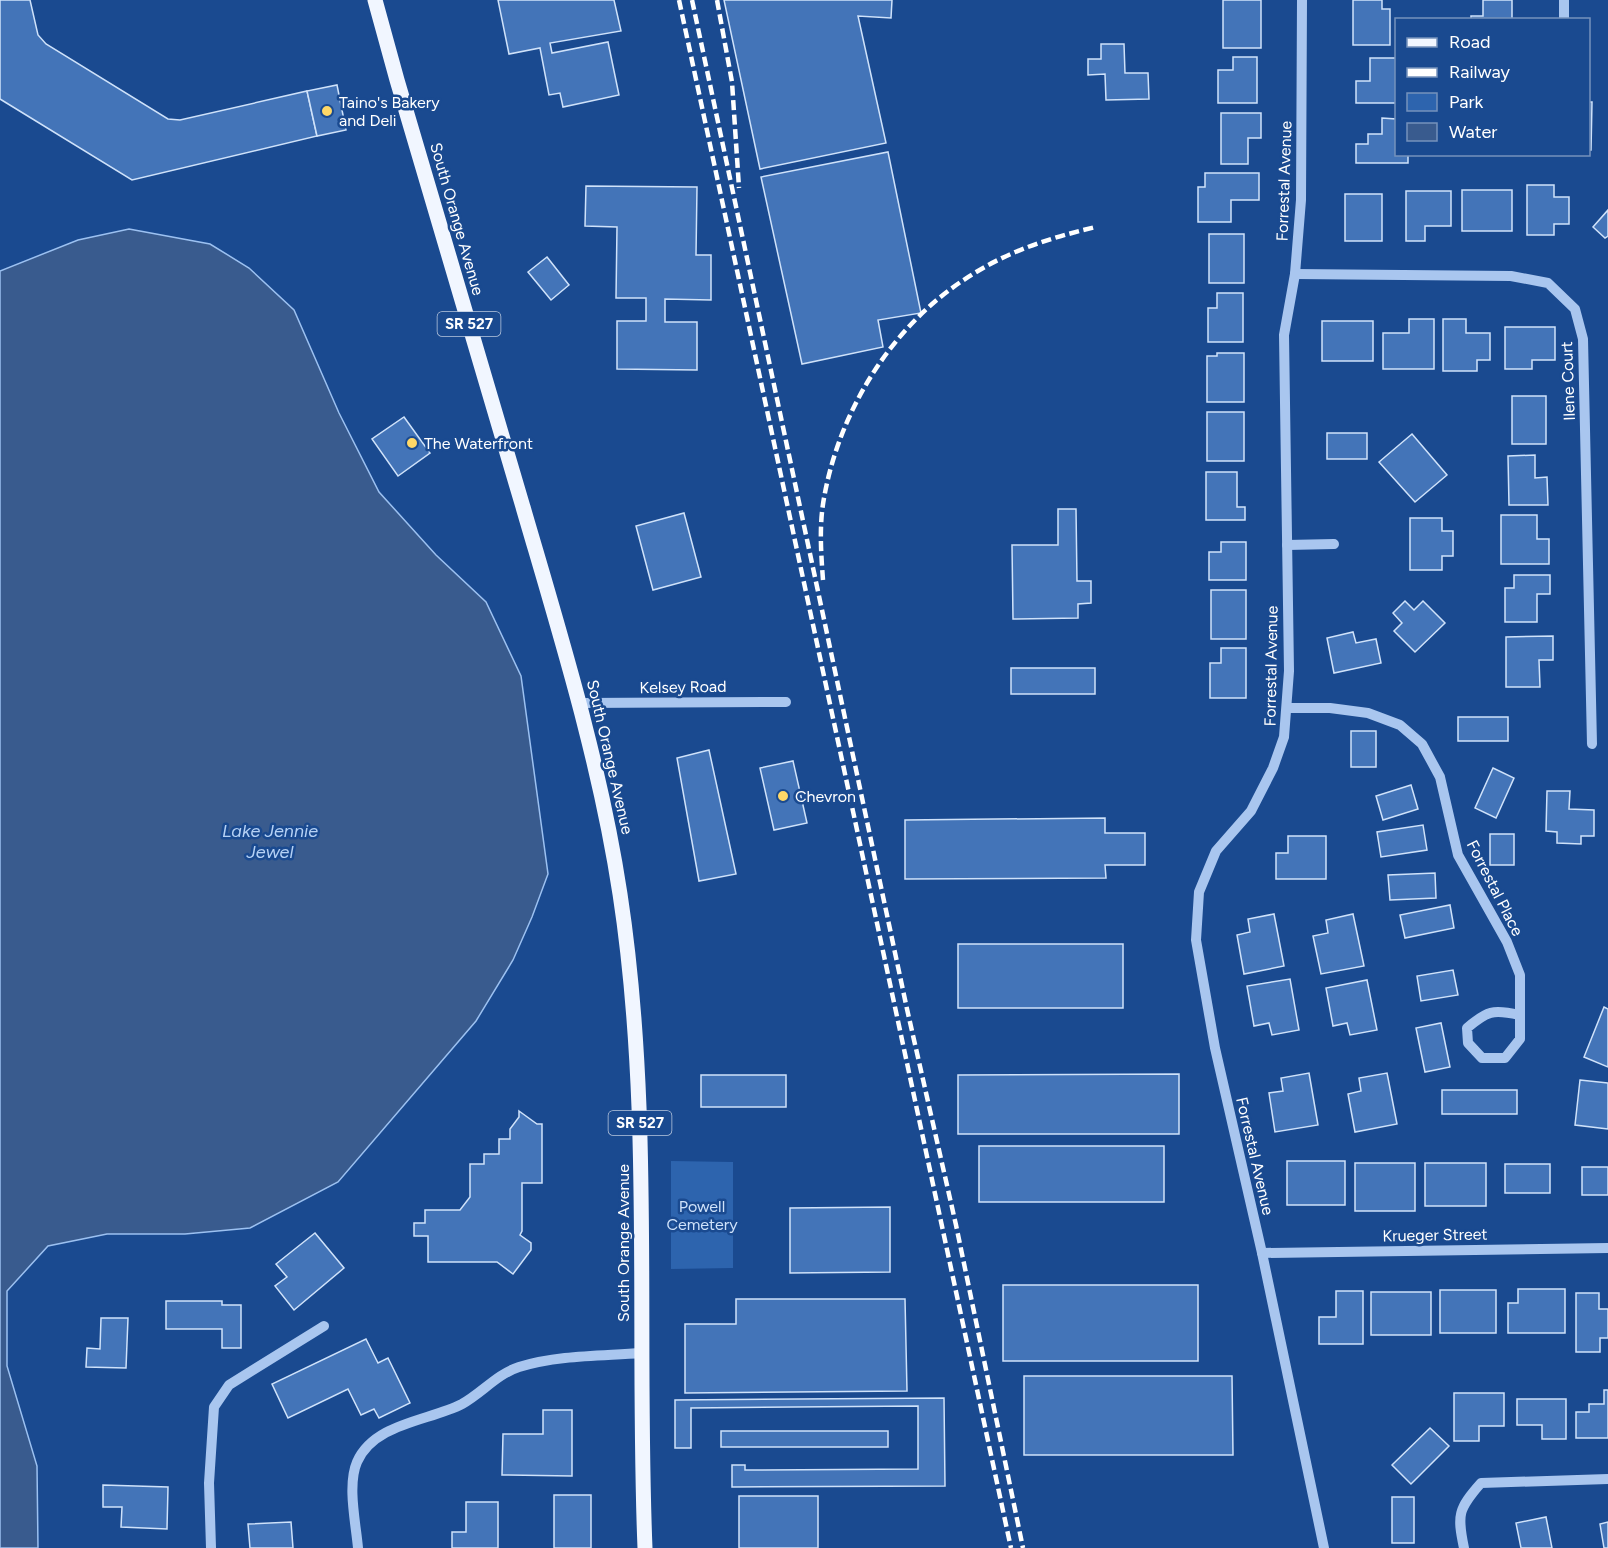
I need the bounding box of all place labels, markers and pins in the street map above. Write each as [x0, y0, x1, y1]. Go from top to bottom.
place label: Taino's Bakery and Deli [339, 93, 440, 130]
marker: Taino's Bakery and Deli [320, 104, 334, 118]
place label: The Waterfront [424, 434, 533, 453]
marker: The Waterfront [405, 436, 419, 450]
place label: Chevron [795, 787, 856, 806]
marker: Chevron [776, 789, 790, 803]

